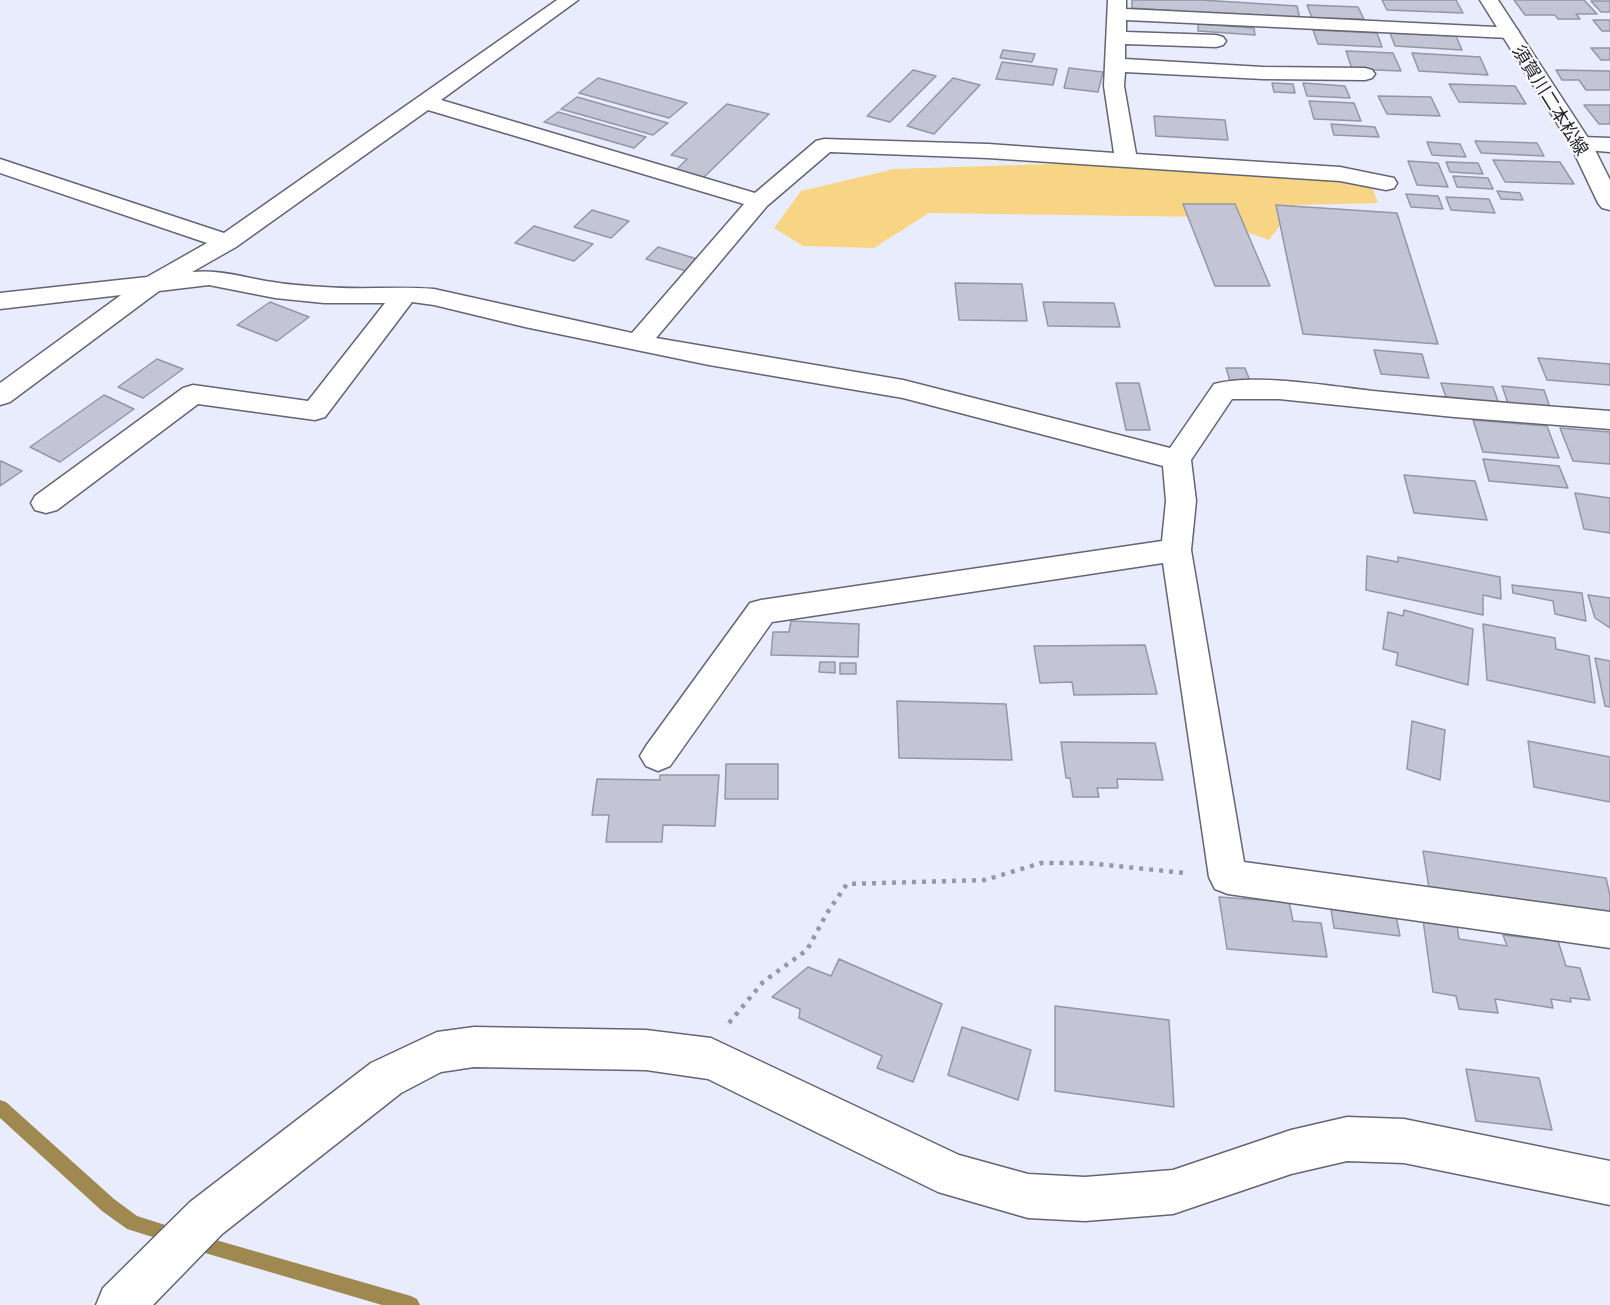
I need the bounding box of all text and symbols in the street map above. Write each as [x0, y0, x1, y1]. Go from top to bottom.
street label: 須賀川二本松線 [1508, 41, 1594, 159]

